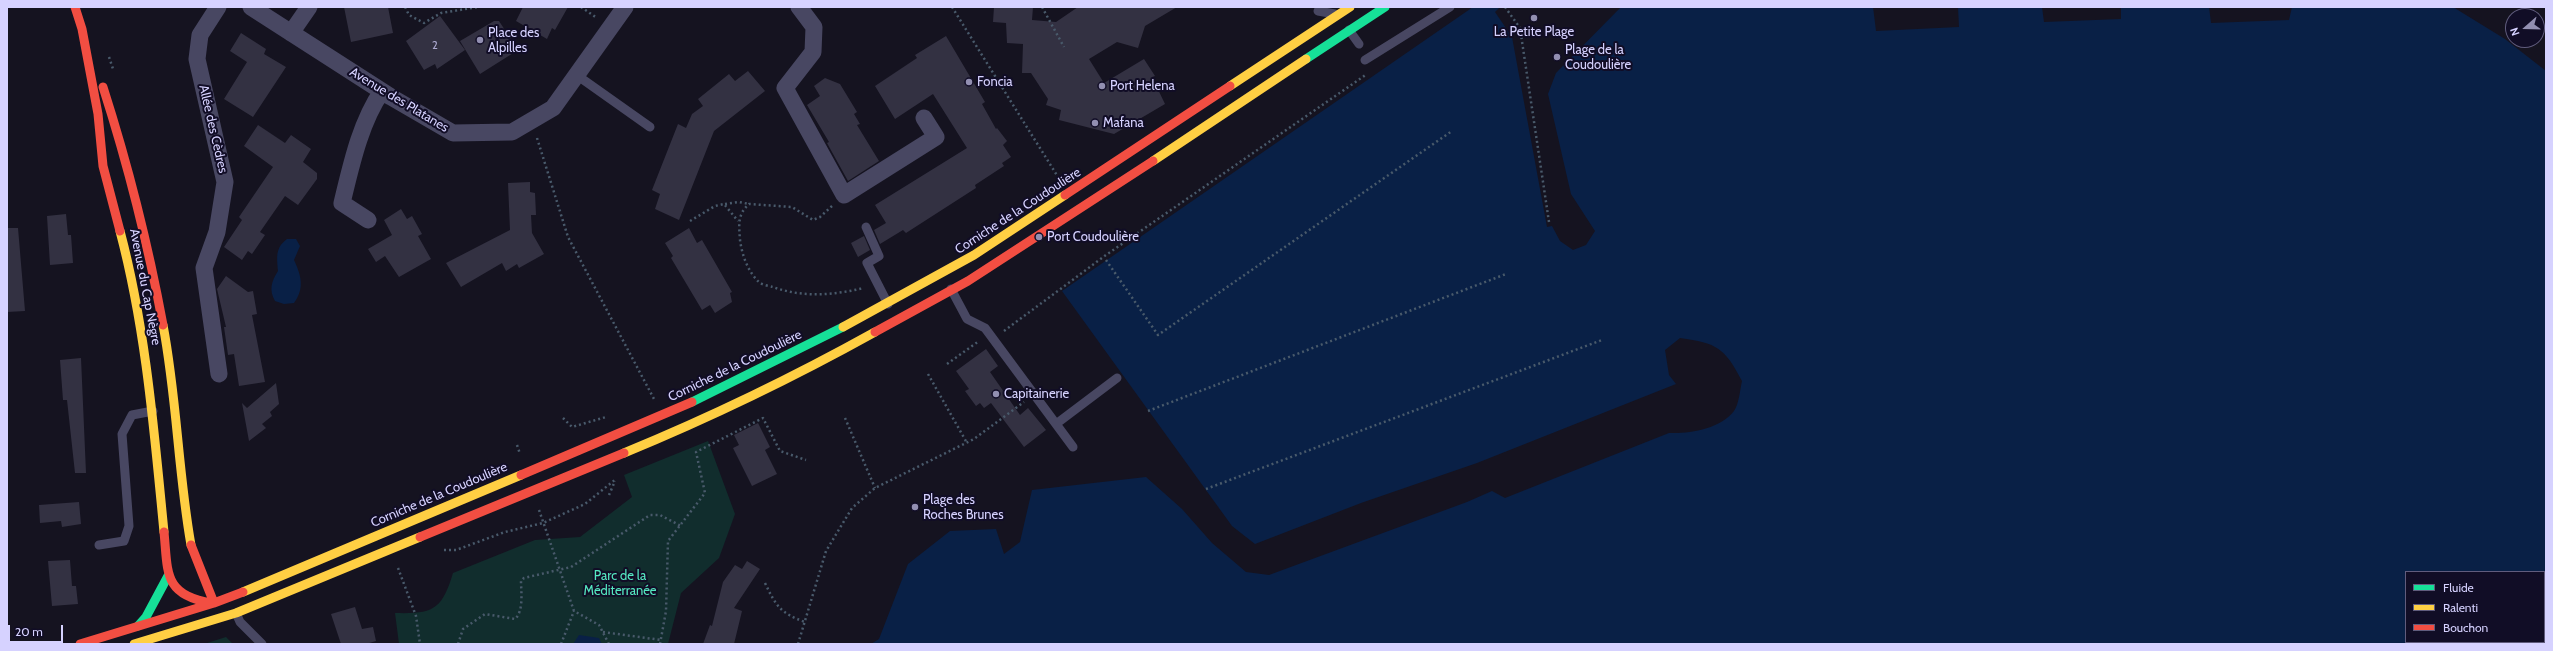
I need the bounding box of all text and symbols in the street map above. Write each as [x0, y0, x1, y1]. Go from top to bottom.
north arrow [2505, 8, 2545, 48]
marker: La Petite Plage [1529, 13, 1539, 23]
place label: La Petite Plage [1494, 24, 1574, 40]
place label: Place des Alpilles [488, 25, 539, 56]
text: N [2507, 26, 2523, 38]
marker: Place des Alpilles [475, 35, 485, 45]
house number: 2 [432, 39, 438, 53]
place label: Plage de la Coudoulière [1565, 42, 1631, 73]
marker: Plage de la Coudoulière [1552, 52, 1562, 62]
street label: Avenue des Platanes [347, 64, 451, 136]
place label: Foncia [977, 74, 1013, 90]
marker: Foncia [964, 77, 974, 87]
place label: Port Helena [1110, 78, 1175, 94]
marker: Port Helena [1097, 81, 1107, 91]
street label: Allée des Cèdres [195, 83, 231, 175]
place label: Mafana [1103, 115, 1144, 131]
marker: Mafana [1090, 118, 1100, 128]
street label: Corniche de la Coudoulière [952, 165, 1084, 257]
street label: Avenue du Cap Nègre [126, 227, 164, 347]
place label: Port Coudoulière [1047, 229, 1139, 245]
marker: Port Coudoulière [1034, 232, 1044, 242]
street label: Corniche de la Coudoulière [666, 327, 804, 405]
place label: Capitainerie [1004, 386, 1069, 402]
marker: Capitainerie [991, 389, 1001, 399]
street label: Corniche de la Coudoulière [368, 459, 510, 531]
place label: Plage des Roches Brunes [923, 492, 1004, 523]
marker: Plage des Roches Brunes [910, 502, 920, 512]
park label: Parc de la Méditerranée [584, 568, 656, 599]
legend [2405, 571, 2545, 643]
text: Fluide [2443, 580, 2474, 595]
text: Ralenti [2443, 600, 2478, 615]
scale bar [10, 617, 65, 643]
text: Bouchon [2443, 620, 2488, 635]
text: 20 m [15, 624, 43, 639]

